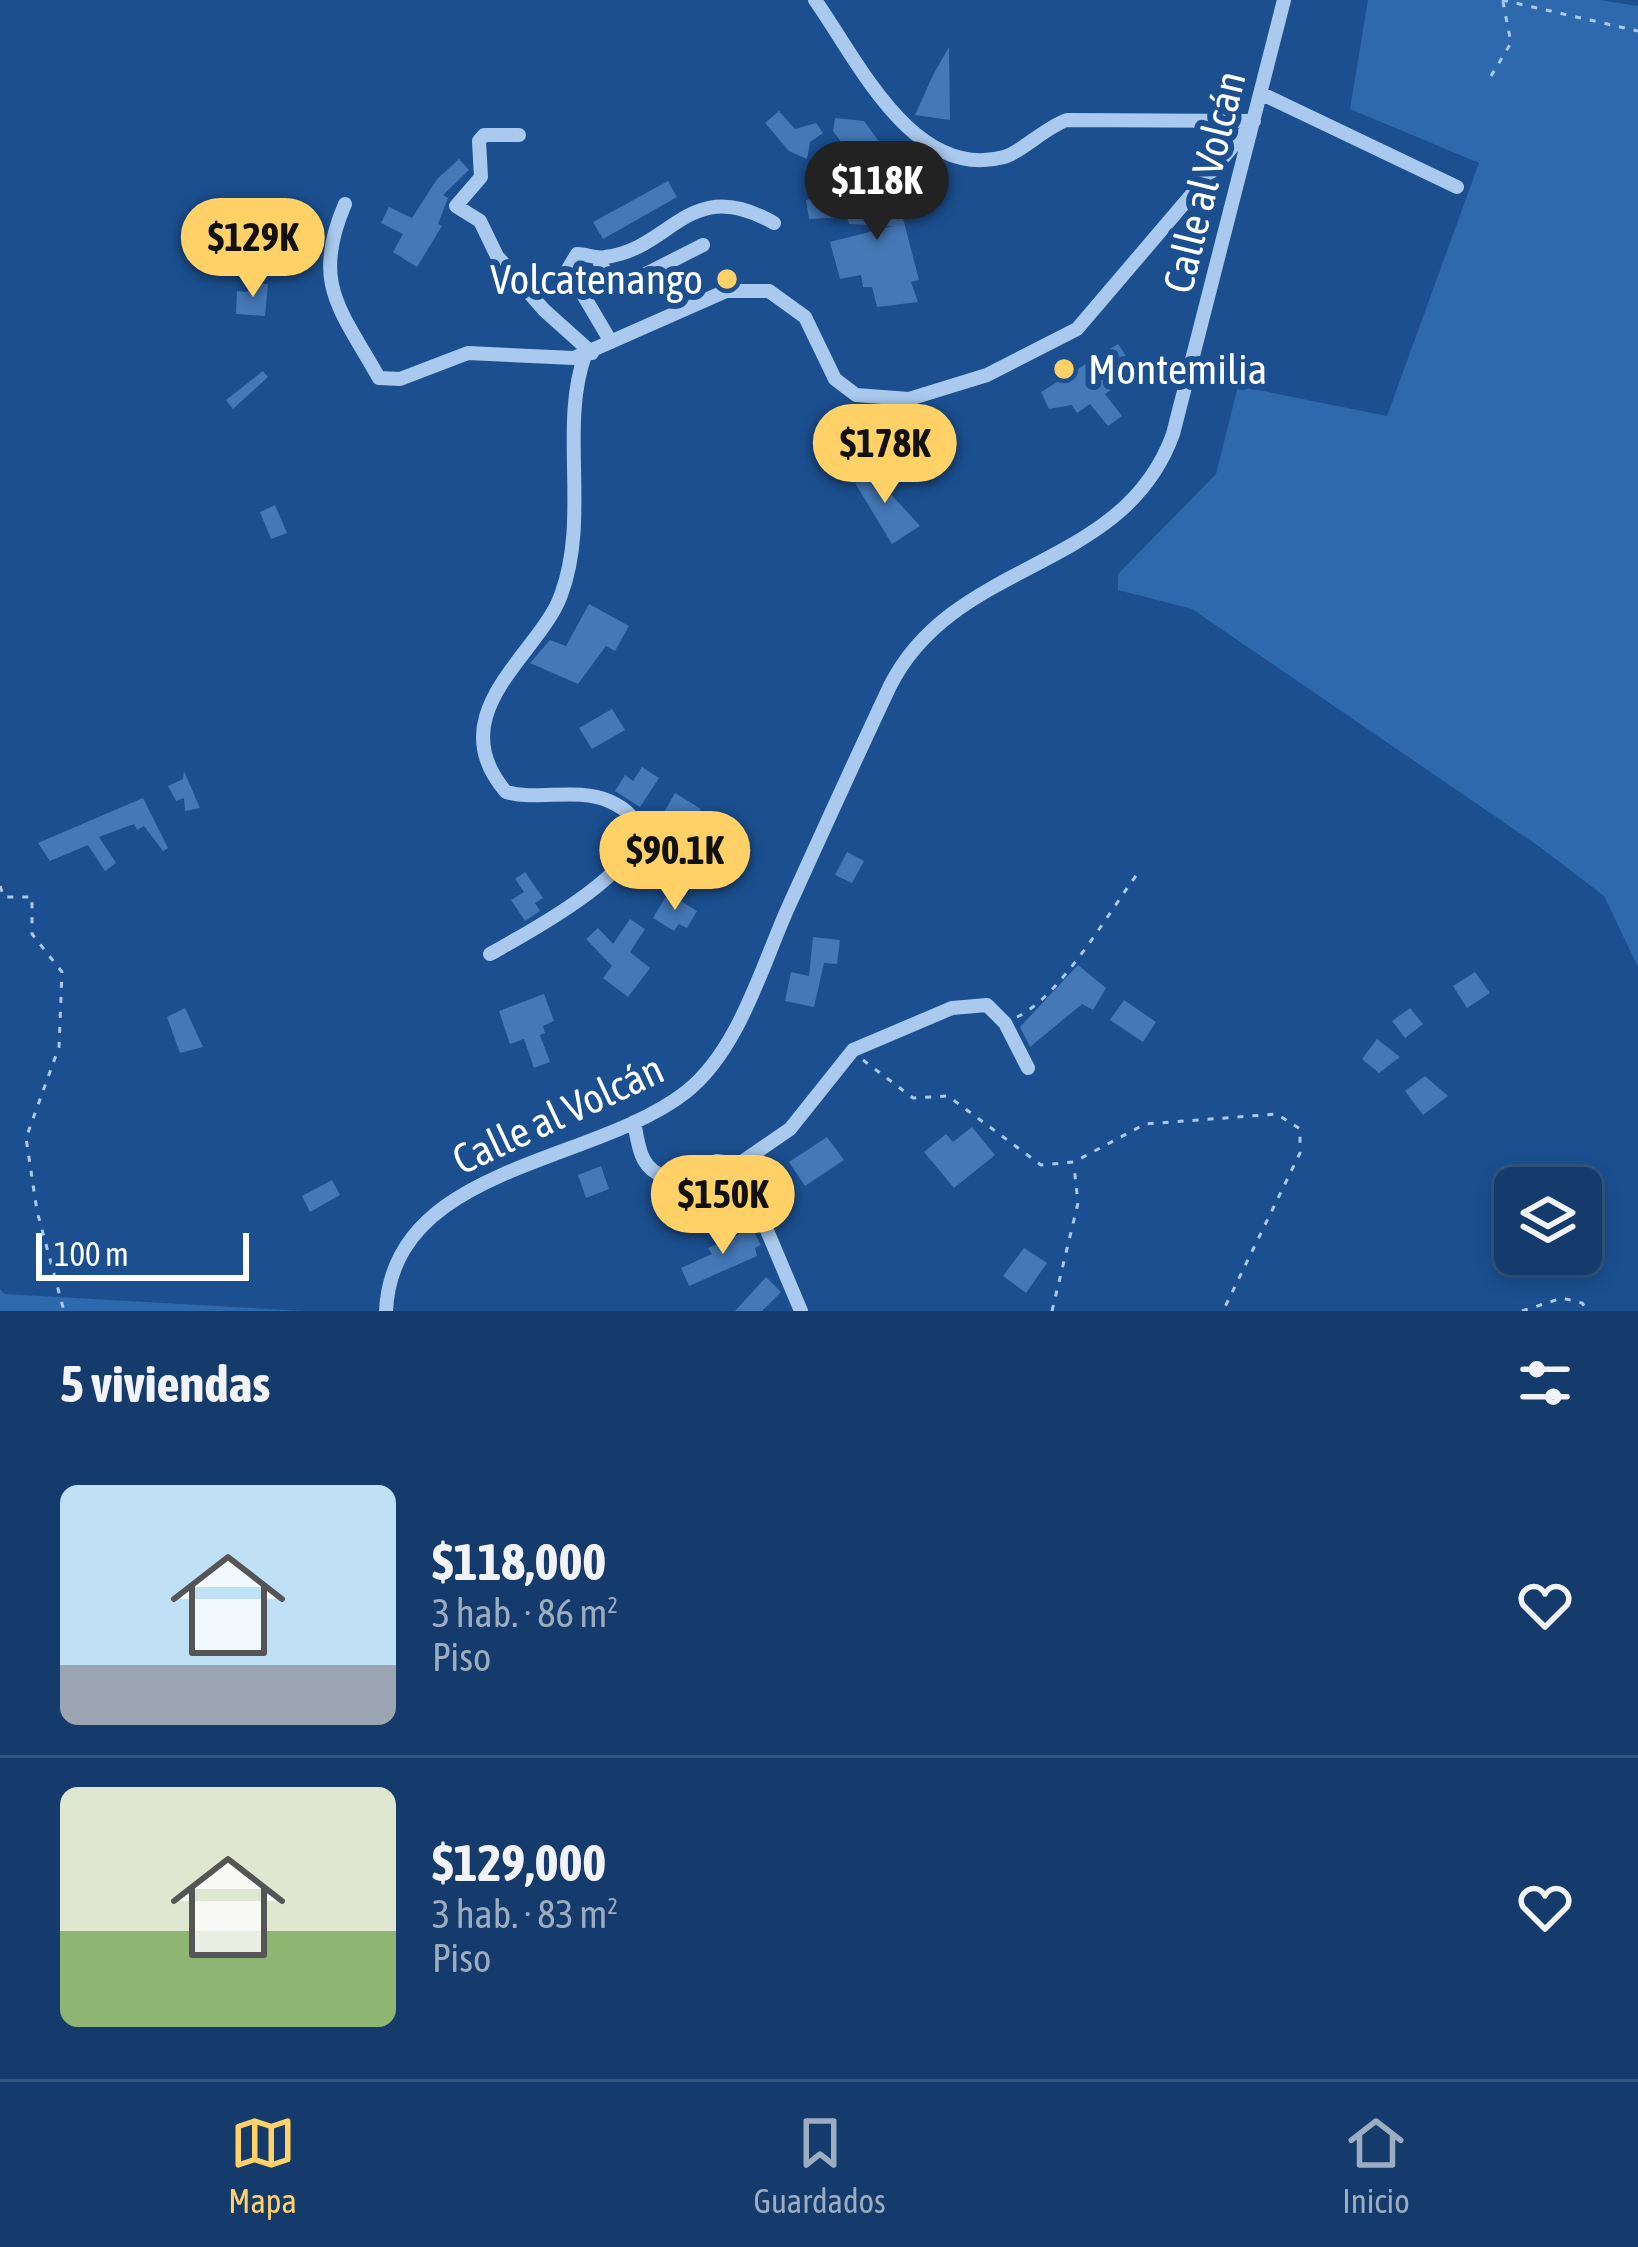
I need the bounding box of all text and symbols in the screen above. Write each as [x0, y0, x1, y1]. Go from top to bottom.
street label: Calle al Volcán [1153, 66, 1255, 298]
pin: $118K [793, 141, 961, 243]
text: $118K [832, 158, 922, 202]
pin: $129K [169, 198, 337, 300]
text: $129K [208, 215, 298, 259]
place label: Volcatenango [490, 255, 703, 303]
marker: Volcatenango [714, 266, 740, 292]
place label: Montemilia [1088, 345, 1267, 393]
marker: Montemilia [1051, 356, 1077, 382]
pin: $178K [801, 404, 969, 506]
text: $178K [840, 421, 930, 465]
pin: $90.1K [577, 811, 773, 913]
text: $90.1K [626, 828, 724, 872]
street label: Calle al Volcán [445, 1044, 671, 1184]
pin: $150K [639, 1155, 807, 1257]
map controls [1494, 1167, 1602, 1275]
button: layers [1494, 1167, 1602, 1275]
text: $150K [678, 1172, 768, 1216]
scale bar [36, 1227, 249, 1280]
text: 100 m [54, 1235, 129, 1273]
icon: filters [1512, 1350, 1578, 1416]
text: 5 viviendas [60, 1354, 270, 1413]
text: $118,000 [432, 1532, 606, 1591]
icon: home [156, 1533, 300, 1677]
icon: heart [1512, 1572, 1578, 1638]
text: 3 hab. · 86 m² [432, 1591, 618, 1635]
text: Piso [432, 1635, 491, 1679]
text: $129,000 [432, 1833, 606, 1892]
icon: home [156, 1835, 300, 1979]
icon: heart [1512, 1874, 1578, 1940]
text: 3 hab. · 83 m² [432, 1892, 618, 1936]
text: Piso [432, 1936, 491, 1980]
tab: Mapa [228, 2110, 297, 2220]
tab: Guardados [753, 2110, 886, 2220]
tab: Inicio [1342, 2110, 1410, 2220]

